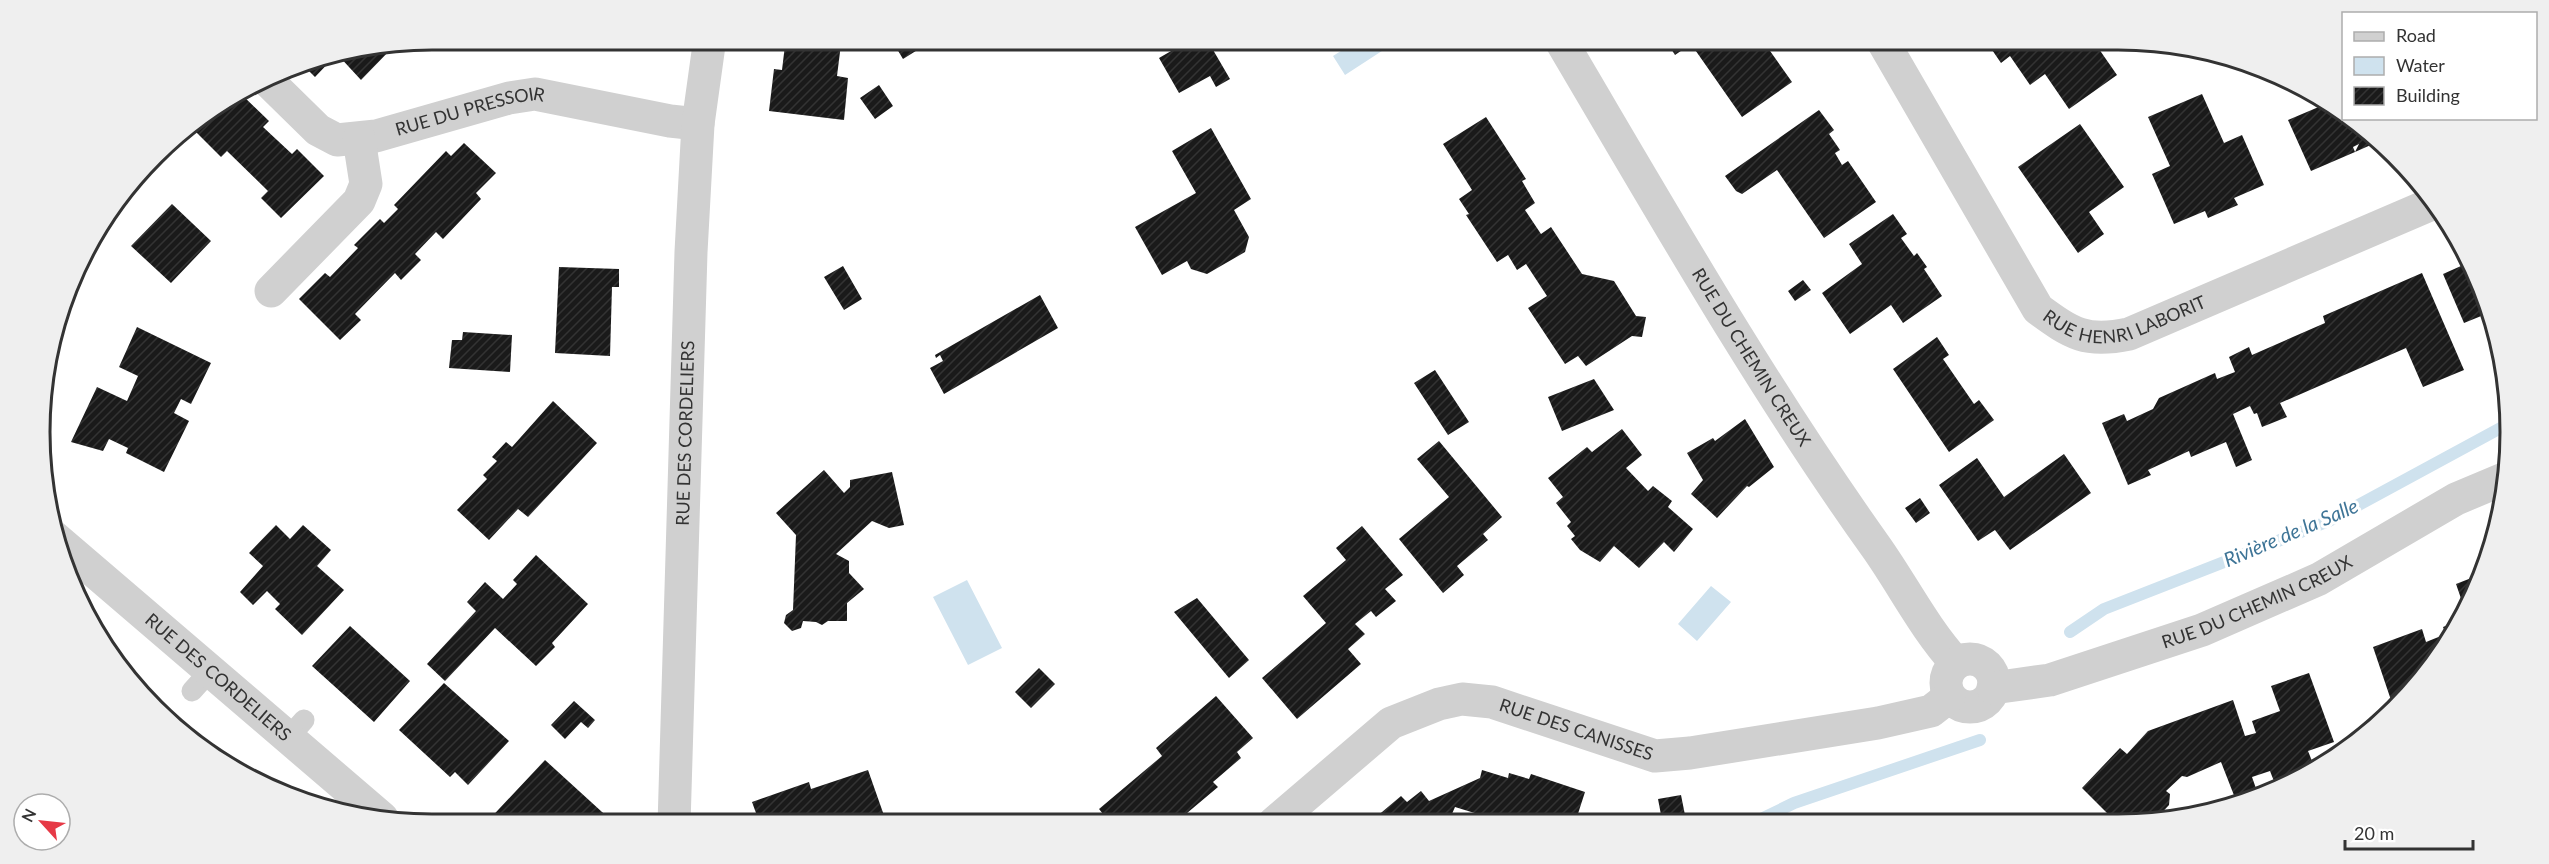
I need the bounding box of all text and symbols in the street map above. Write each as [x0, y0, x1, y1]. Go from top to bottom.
legend [2342, 12, 2537, 120]
text: Road [2396, 24, 2436, 46]
text: Water [2396, 54, 2445, 76]
street label: RUE DU PRESSOIR [392, 82, 548, 140]
text: Building [2396, 84, 2460, 106]
street label: RUE DU CHEMIN CREUX [1688, 264, 1816, 450]
street label: RUE HENRI LABORIT [2039, 290, 2209, 348]
street label: RUE DES CORDELIERS [671, 340, 698, 526]
water label: Rivière de la Salle [2220, 493, 2361, 571]
street label: RUE DU CHEMIN CREUX [2159, 550, 2356, 652]
street label: RUE DES CORDELIERS [141, 608, 296, 745]
street label: RUE DES CANISSES [1497, 693, 1656, 765]
north arrow [12, 792, 72, 852]
text: N [17, 805, 39, 825]
scale bar [2345, 813, 2472, 851]
text: 20 m [2354, 822, 2394, 844]

